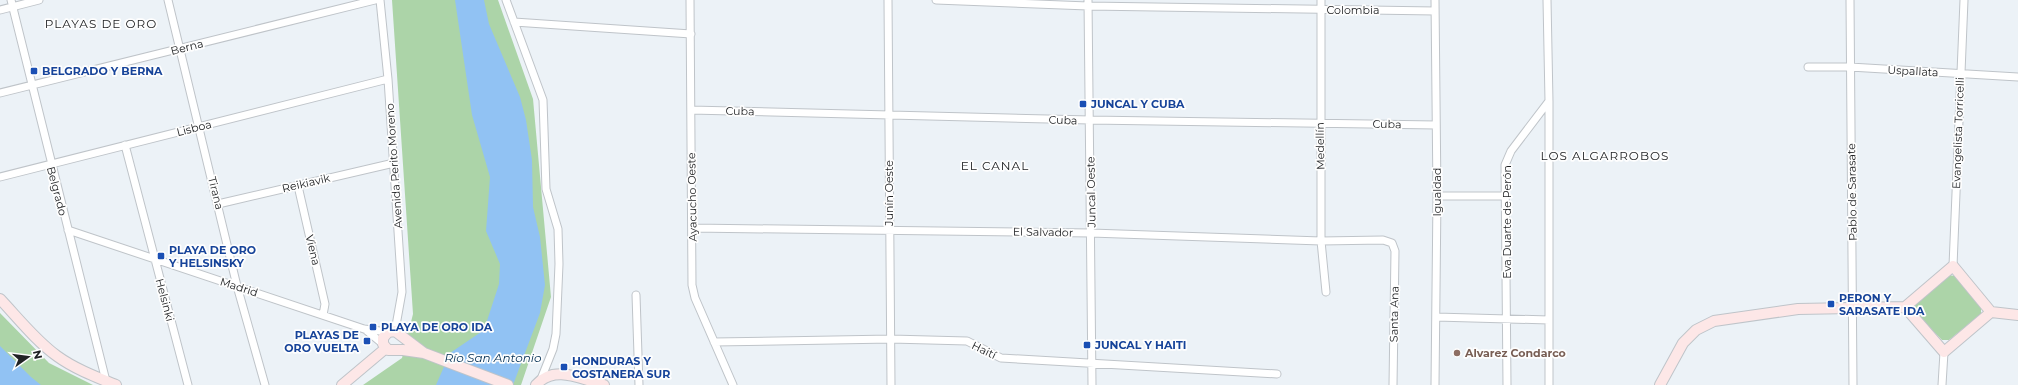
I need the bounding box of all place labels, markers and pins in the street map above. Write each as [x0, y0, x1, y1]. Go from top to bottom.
place label: BELGRADO Y BERNA [42, 64, 163, 78]
marker: BELGRADO Y BERNA [29, 66, 39, 76]
place label: JUNCAL Y CUBA [1090, 97, 1185, 111]
marker: JUNCAL Y CUBA [1078, 99, 1088, 109]
place label: PLAYA DE ORO Y HELSINSKY [168, 243, 256, 270]
marker: PLAYA DE ORO Y HELSINSKY [156, 251, 166, 261]
place label: PERON Y SARASATE IDA [1839, 291, 1925, 318]
marker: PERON Y SARASATE IDA [1826, 299, 1836, 309]
place label: PLAYA DE ORO IDA [381, 320, 493, 334]
marker: PLAYA DE ORO IDA [368, 322, 378, 332]
place label: PLAYAS DE ORO VUELTA [284, 328, 360, 355]
marker: PLAYAS DE ORO VUELTA [362, 336, 372, 346]
place label: JUNCAL Y HAITI [1094, 338, 1186, 352]
marker: JUNCAL Y HAITI [1082, 340, 1092, 350]
place label: Alvarez Condarco [1464, 346, 1566, 360]
marker: Alvarez Condarco [1452, 348, 1462, 358]
place label: HONDURAS Y COSTANERA SUR [572, 354, 670, 381]
marker: HONDURAS Y COSTANERA SUR [559, 362, 569, 372]

